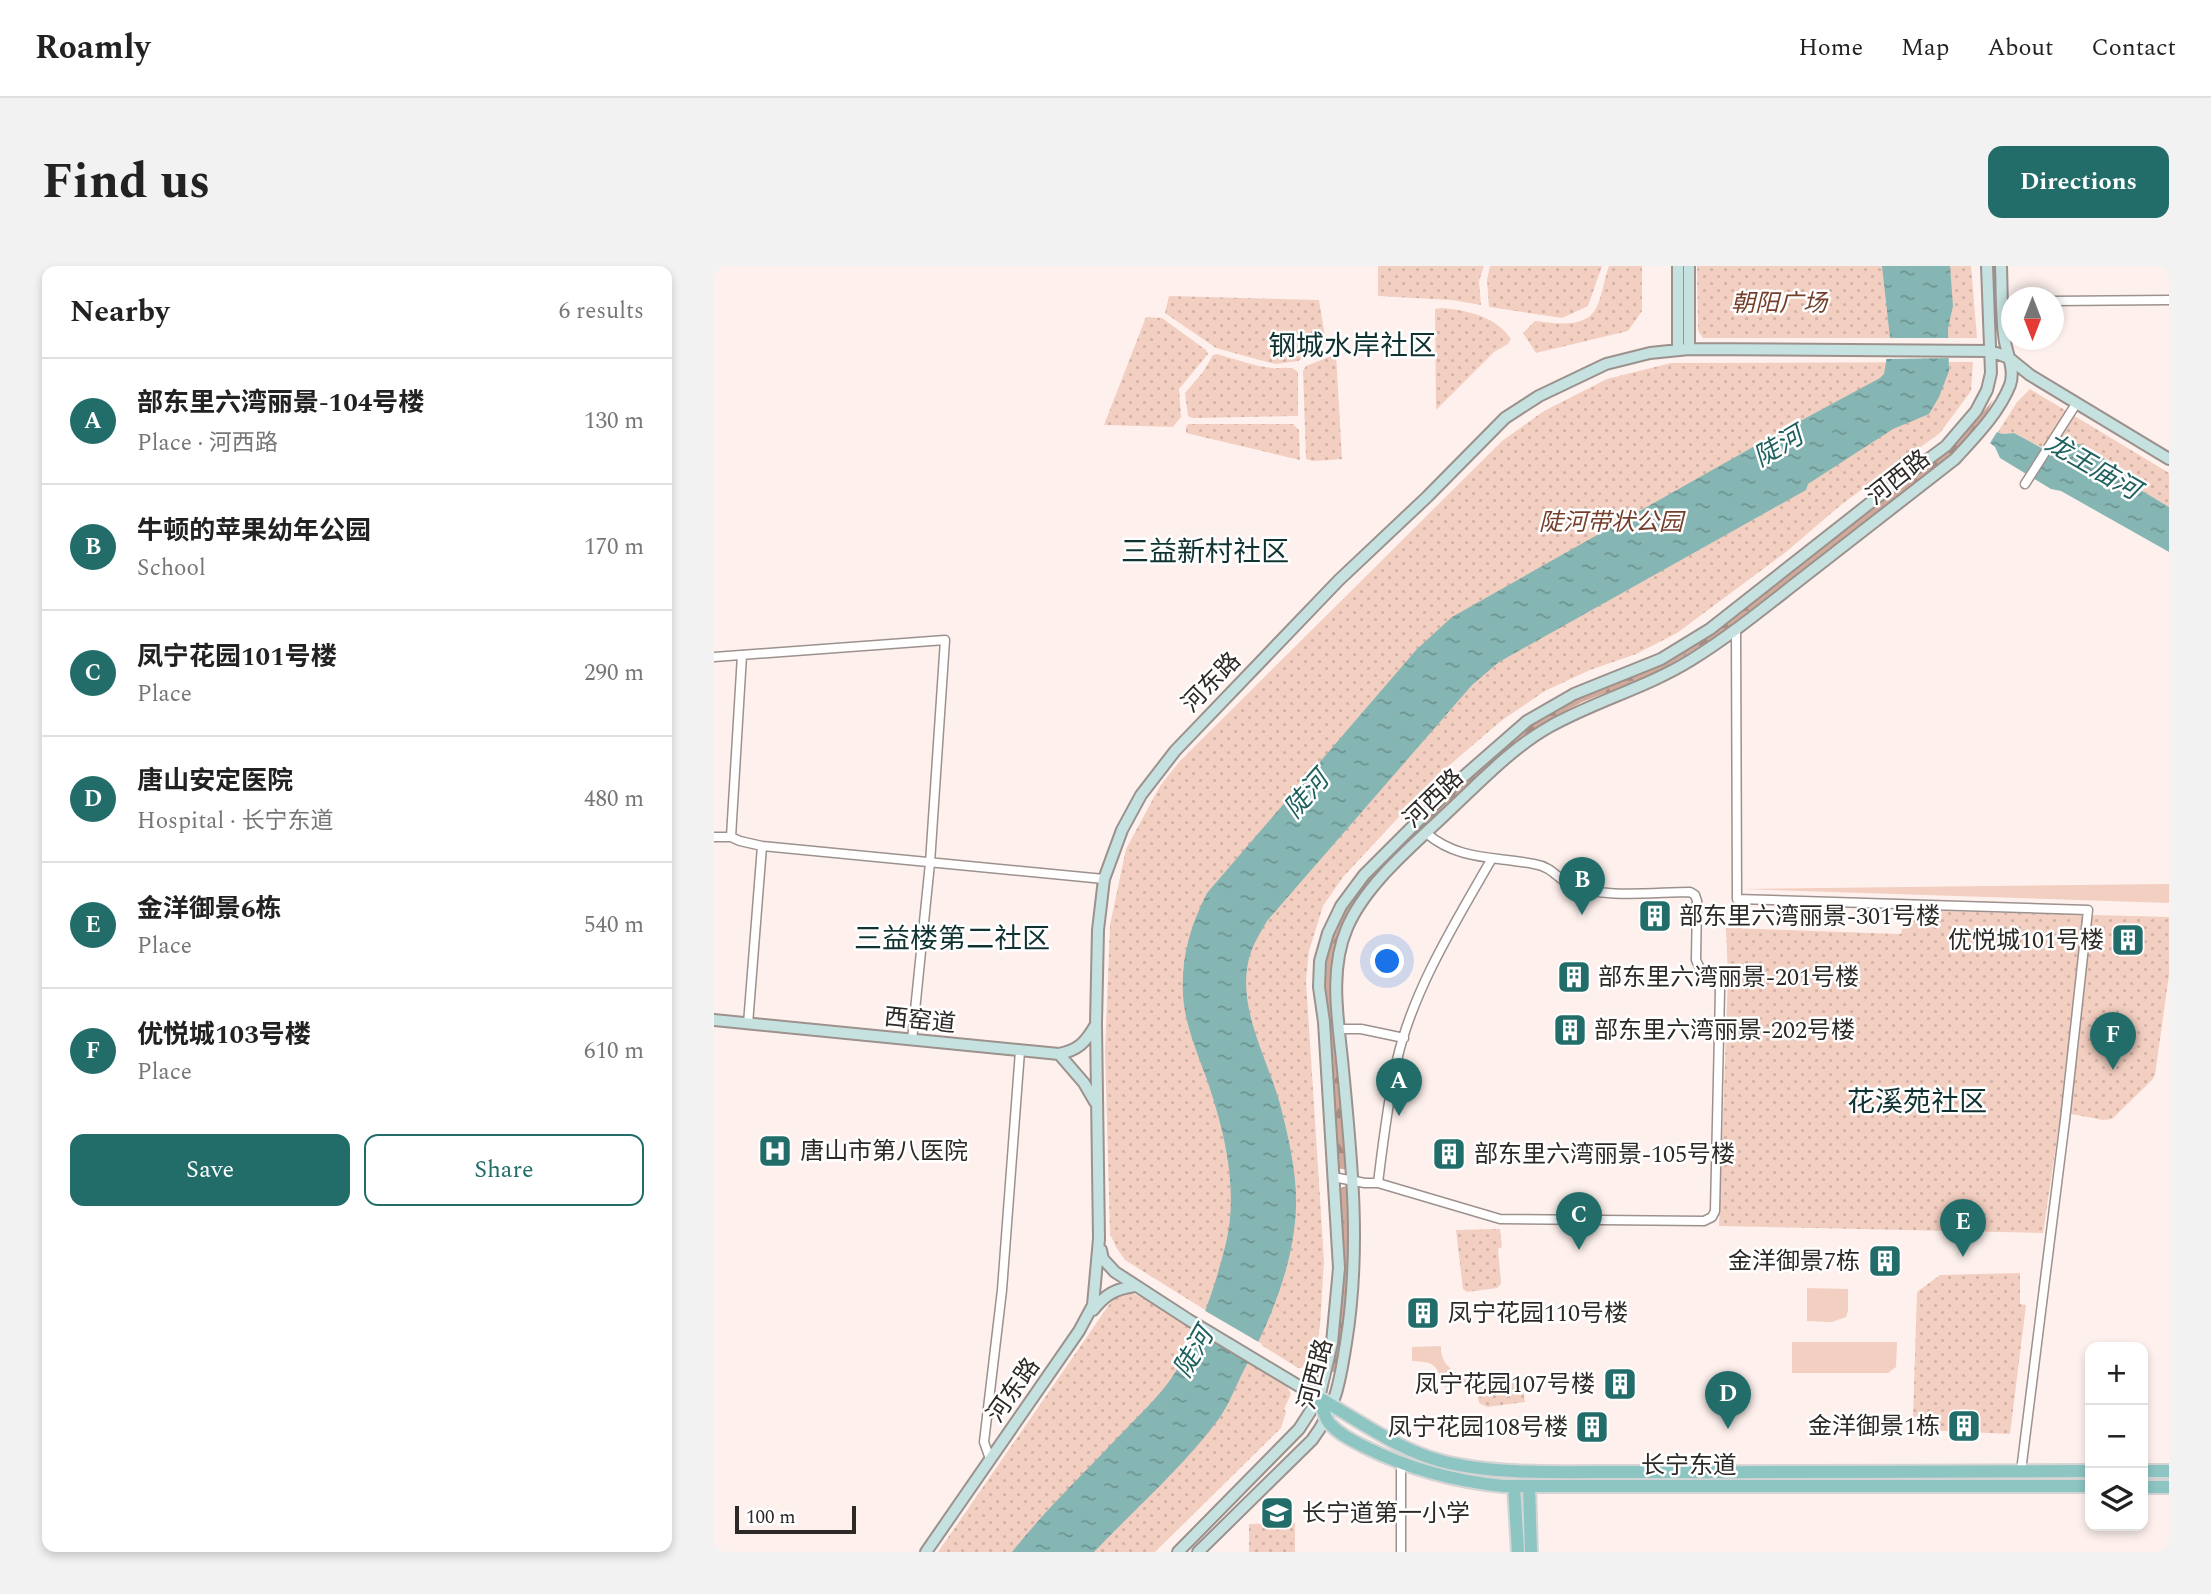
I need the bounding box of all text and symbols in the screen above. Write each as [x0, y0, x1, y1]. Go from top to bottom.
text: Roamly [35, 23, 150, 73]
text: Home [1798, 30, 1863, 66]
text: Map [1901, 30, 1949, 66]
text: About [1987, 30, 2053, 66]
text: Contact [2091, 30, 2176, 66]
text: Find us [42, 145, 210, 220]
button: Directions [1988, 146, 2169, 218]
park label: 朝阳广场 [1731, 286, 1829, 322]
north arrow [2001, 287, 2064, 350]
text: Nearby [70, 289, 169, 335]
text: 6 results [559, 294, 644, 329]
district label: 钢城水岸社区 [1268, 325, 1436, 368]
text: 部东里六湾丽景-104号楼 [137, 383, 424, 423]
text: A [84, 404, 102, 439]
text: 130 m [584, 404, 644, 439]
water label: 陡河 [1746, 414, 1815, 477]
water label: 龙王庙河 [2037, 424, 2152, 513]
text: Place · 河西路 [137, 426, 278, 461]
street label: 河西路 [1859, 441, 1938, 514]
park label: 陡河带状公园 [1539, 505, 1686, 541]
text: 牛顿的苹果幼年公园 [137, 511, 371, 551]
text: B [85, 530, 101, 565]
text: 170 m [584, 530, 644, 565]
district label: 三益新村社区 [1121, 531, 1289, 574]
text: School [137, 551, 206, 586]
text: 凤宁花园101号楼 [137, 637, 337, 677]
street label: 河东路 [1174, 644, 1250, 721]
text: C [85, 656, 101, 691]
text: 290 m [584, 656, 644, 691]
text: Place [137, 677, 192, 712]
water label: 陡河 [1275, 758, 1342, 827]
text: 唐山安定医院 [137, 761, 293, 801]
street label: 河西路 [1395, 761, 1472, 837]
text: D [84, 782, 102, 817]
text: 480 m [584, 782, 644, 817]
text: Hospital · 长宁东道 [137, 804, 334, 839]
pin: B [1559, 857, 1605, 915]
text: 金洋御景6栋 [137, 889, 282, 929]
building icon: 部东里六湾丽景-301号楼 [1636, 897, 1674, 935]
place label: 部东里六湾丽景-301号楼 [1679, 899, 1940, 935]
text: E [85, 908, 101, 943]
text: 540 m [584, 908, 644, 943]
district label: 三益楼第二社区 [854, 918, 1050, 961]
building icon: 优悦城101号楼 [2109, 921, 2147, 959]
place label: 优悦城101号楼 [1948, 923, 2104, 959]
text: Place [137, 929, 192, 964]
your location [1370, 944, 1404, 978]
building icon: 部东里六湾丽景-201号楼 [1555, 958, 1593, 996]
place label: 部东里六湾丽景-201号楼 [1598, 960, 1859, 996]
street label: 西窑道 [882, 999, 958, 1043]
building icon: 部东里六湾丽景-202号楼 [1551, 1011, 1589, 1049]
pin: F [2090, 1012, 2136, 1070]
place label: 部东里六湾丽景-202号楼 [1594, 1013, 1855, 1049]
text: 优悦城103号楼 [137, 1015, 311, 1055]
text: F [86, 1034, 100, 1069]
text: 610 m [584, 1034, 644, 1069]
text: Place [137, 1055, 192, 1090]
pin: A [1376, 1058, 1422, 1116]
district label: 花溪苑社区 [1847, 1081, 1987, 1124]
hospital icon: 唐山市第八医院 [756, 1132, 794, 1170]
button: Save [70, 1134, 350, 1206]
button: Share [364, 1134, 644, 1206]
place label: 唐山市第八医院 [800, 1134, 968, 1170]
building icon: 部东里六湾丽景-105号楼 [1430, 1135, 1468, 1173]
place label: 部东里六湾丽景-105号楼 [1474, 1137, 1735, 1173]
pin: C [1556, 1192, 1602, 1250]
pin: E [1940, 1199, 1986, 1257]
building icon: 金洋御景7栋 [1866, 1242, 1904, 1280]
place label: 金洋御景7栋 [1728, 1244, 1860, 1280]
building icon: 凤宁花园110号楼 [1404, 1294, 1442, 1332]
place label: 凤宁花园110号楼 [1448, 1296, 1628, 1332]
water label: 陡河 [1164, 1316, 1227, 1385]
street label: 河西路 [1289, 1335, 1343, 1414]
map controls [2085, 1342, 2148, 1531]
button: + [2085, 1342, 2148, 1405]
street label: 河东路 [978, 1351, 1049, 1430]
building icon: 凤宁花园107号楼 [1601, 1365, 1639, 1403]
place label: 凤宁花园107号楼 [1415, 1367, 1595, 1403]
pin: D [1705, 1371, 1751, 1429]
button: − [2085, 1405, 2148, 1468]
building icon: 金洋御景1栋 [1945, 1407, 1983, 1445]
building icon: 凤宁花园108号楼 [1573, 1408, 1611, 1446]
place label: 金洋御景1栋 [1808, 1409, 1940, 1445]
place label: 凤宁花园108号楼 [1388, 1410, 1568, 1446]
street label: 长宁东道 [1641, 1448, 1737, 1484]
button: layers [2085, 1468, 2148, 1531]
school or university icon: 长宁道第一小学 [1258, 1494, 1296, 1532]
place label: 长宁道第一小学 [1302, 1496, 1470, 1532]
scale bar [735, 1503, 856, 1535]
text: 100 m [746, 1503, 796, 1532]

